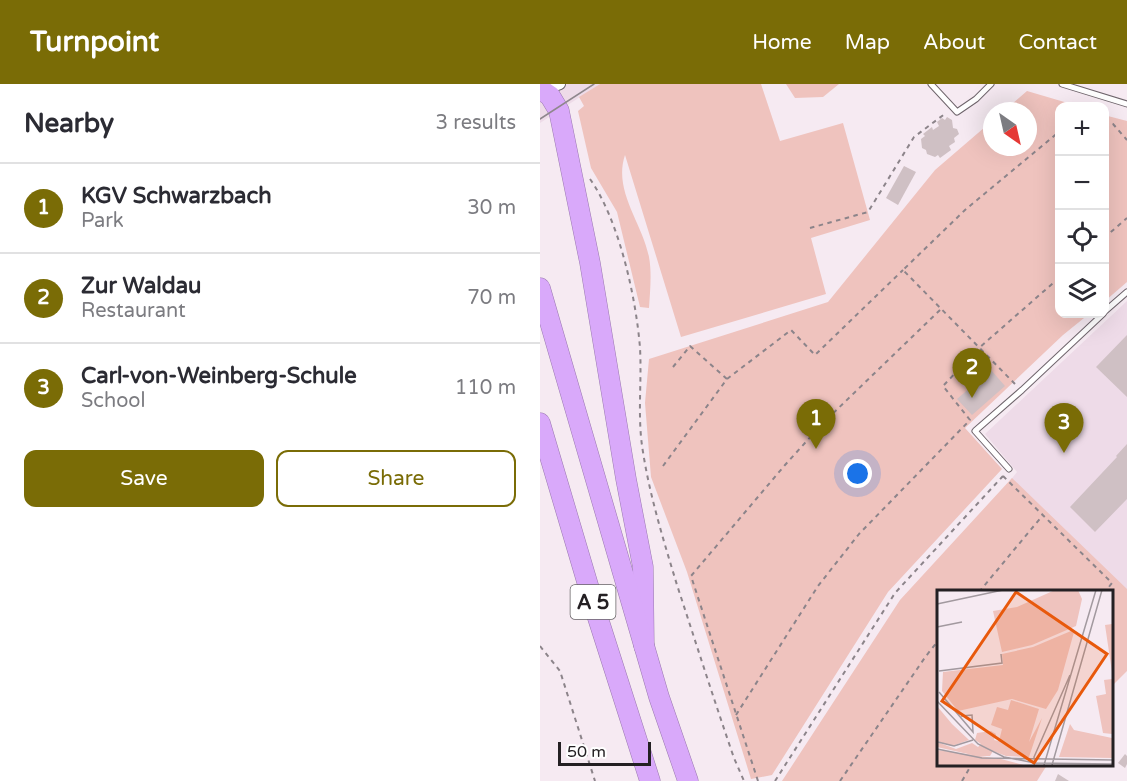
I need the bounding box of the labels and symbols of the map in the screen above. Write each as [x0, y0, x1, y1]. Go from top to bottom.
north arrow [983, 102, 1037, 156]
pin: 2 [952, 348, 992, 398]
pin: 1 [796, 400, 836, 449]
pin: 3 [1044, 404, 1084, 453]
your location [843, 459, 872, 488]
road number: A 5 [571, 585, 616, 619]
inset map [937, 590, 1112, 766]
scale bar [558, 739, 651, 766]

